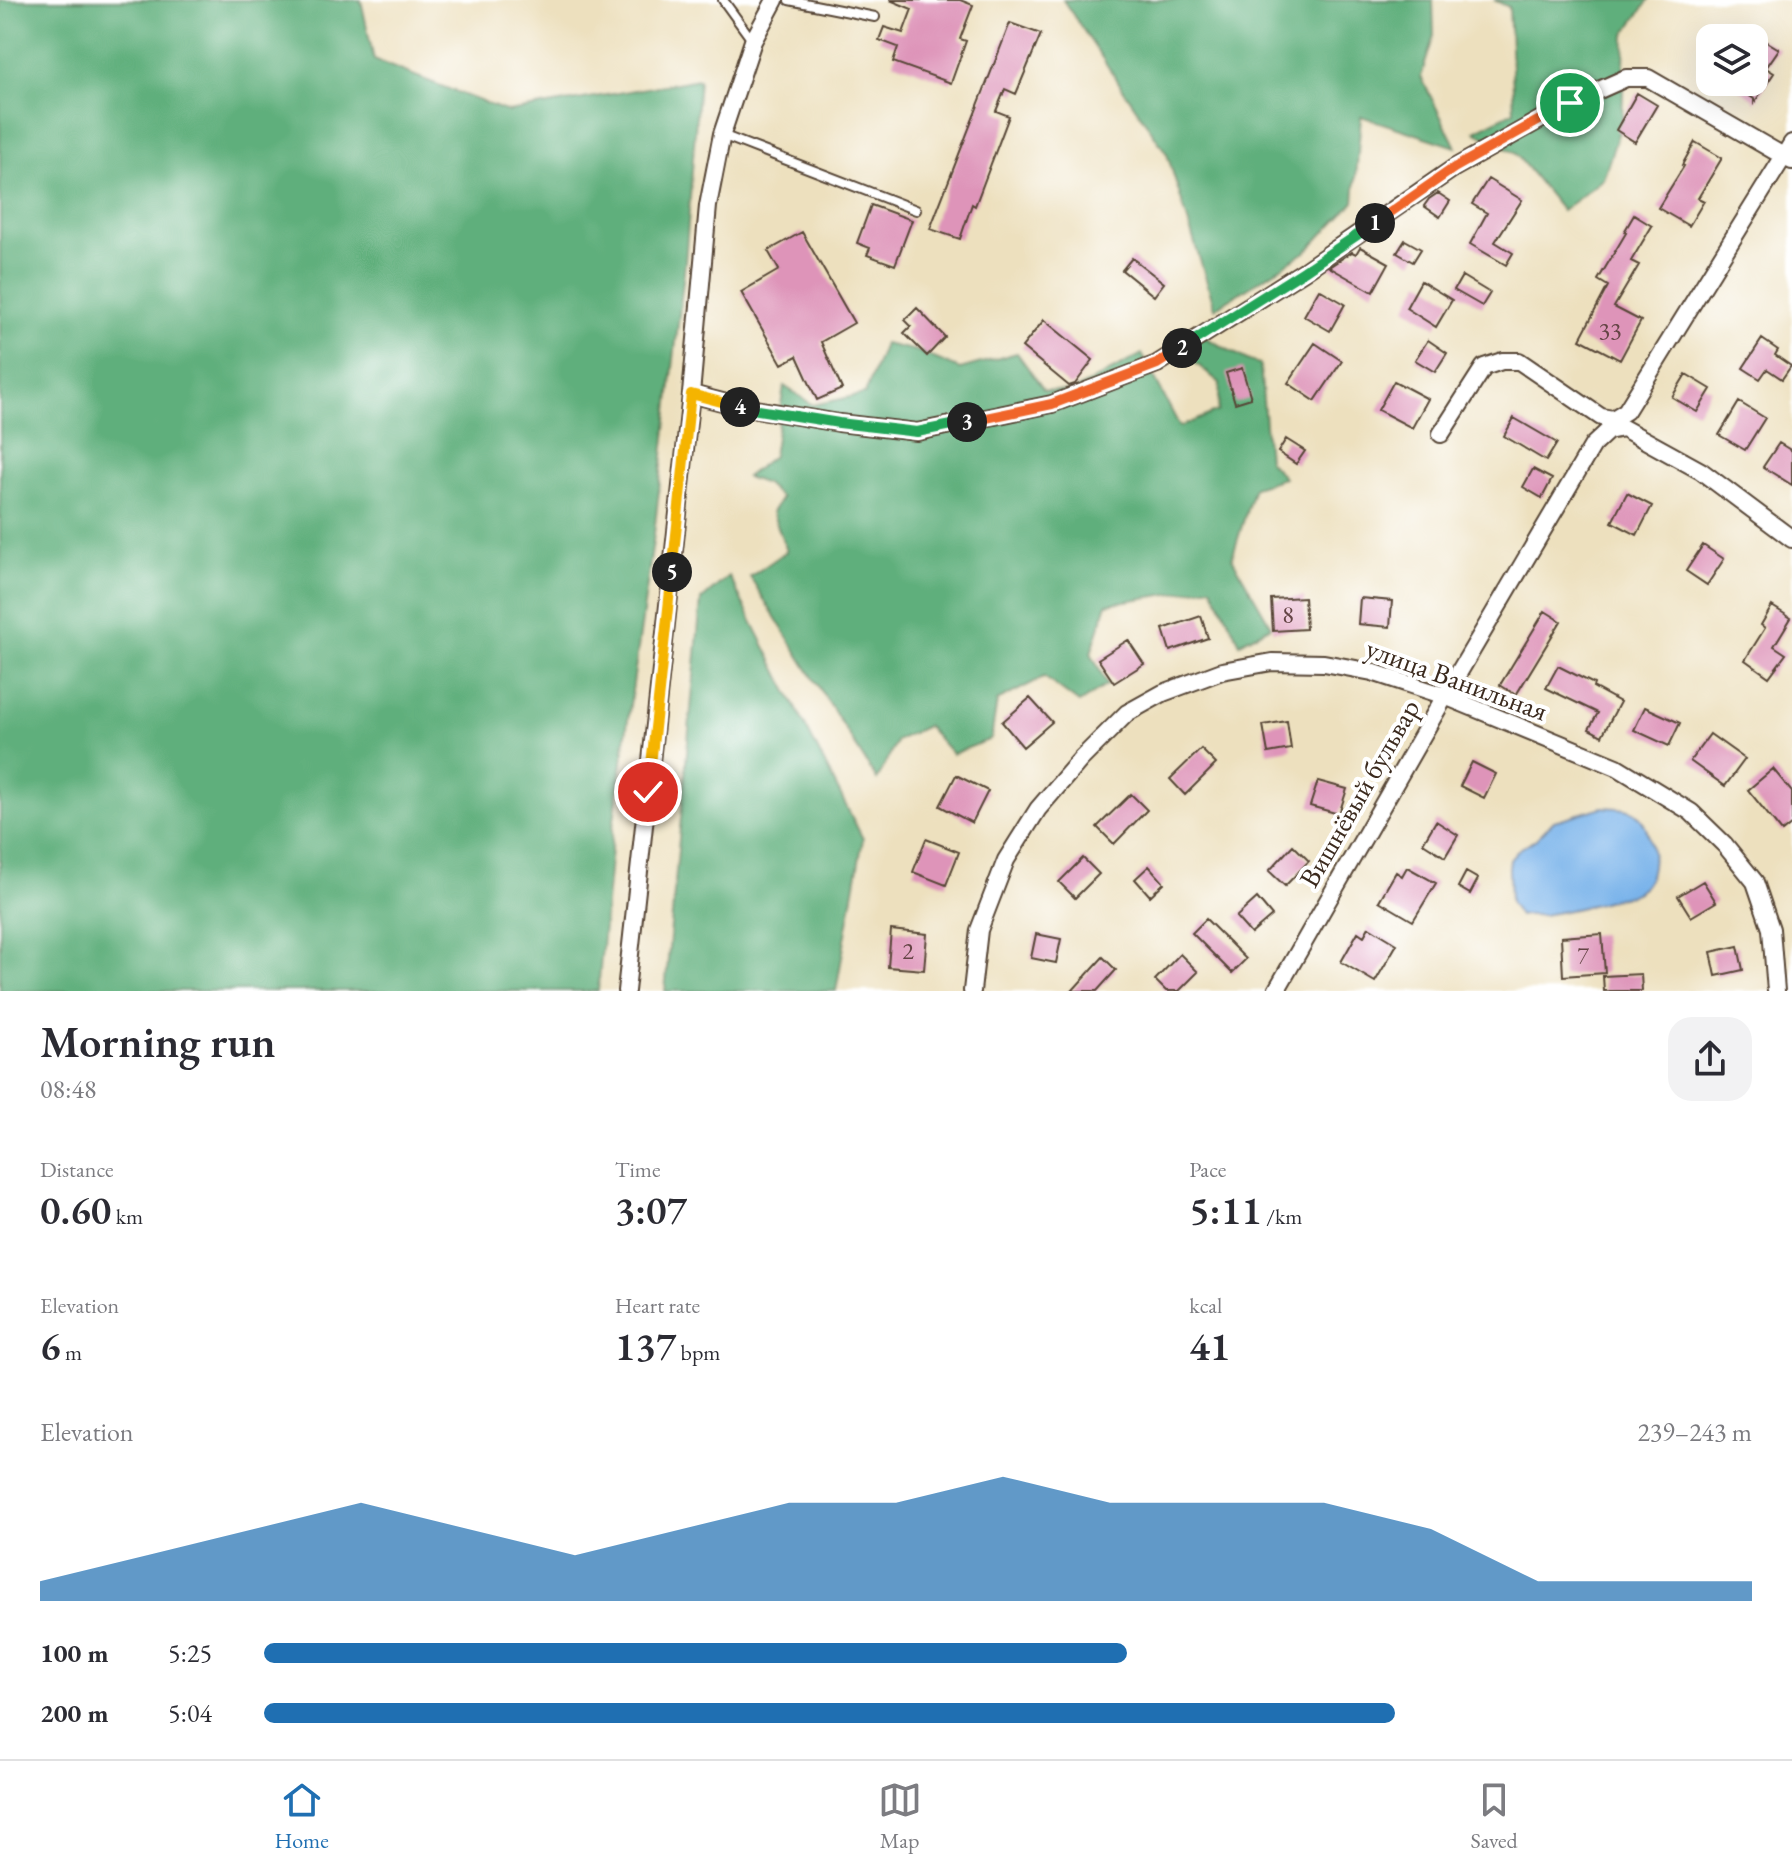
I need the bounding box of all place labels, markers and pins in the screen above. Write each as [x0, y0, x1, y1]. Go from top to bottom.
pin [1536, 69, 1604, 137]
pin: 1 [1355, 203, 1395, 243]
pin: 2 [1162, 328, 1202, 368]
pin: 4 [720, 387, 760, 427]
pin: 3 [947, 402, 987, 442]
pin: 5 [652, 552, 692, 592]
pin [614, 758, 682, 826]

